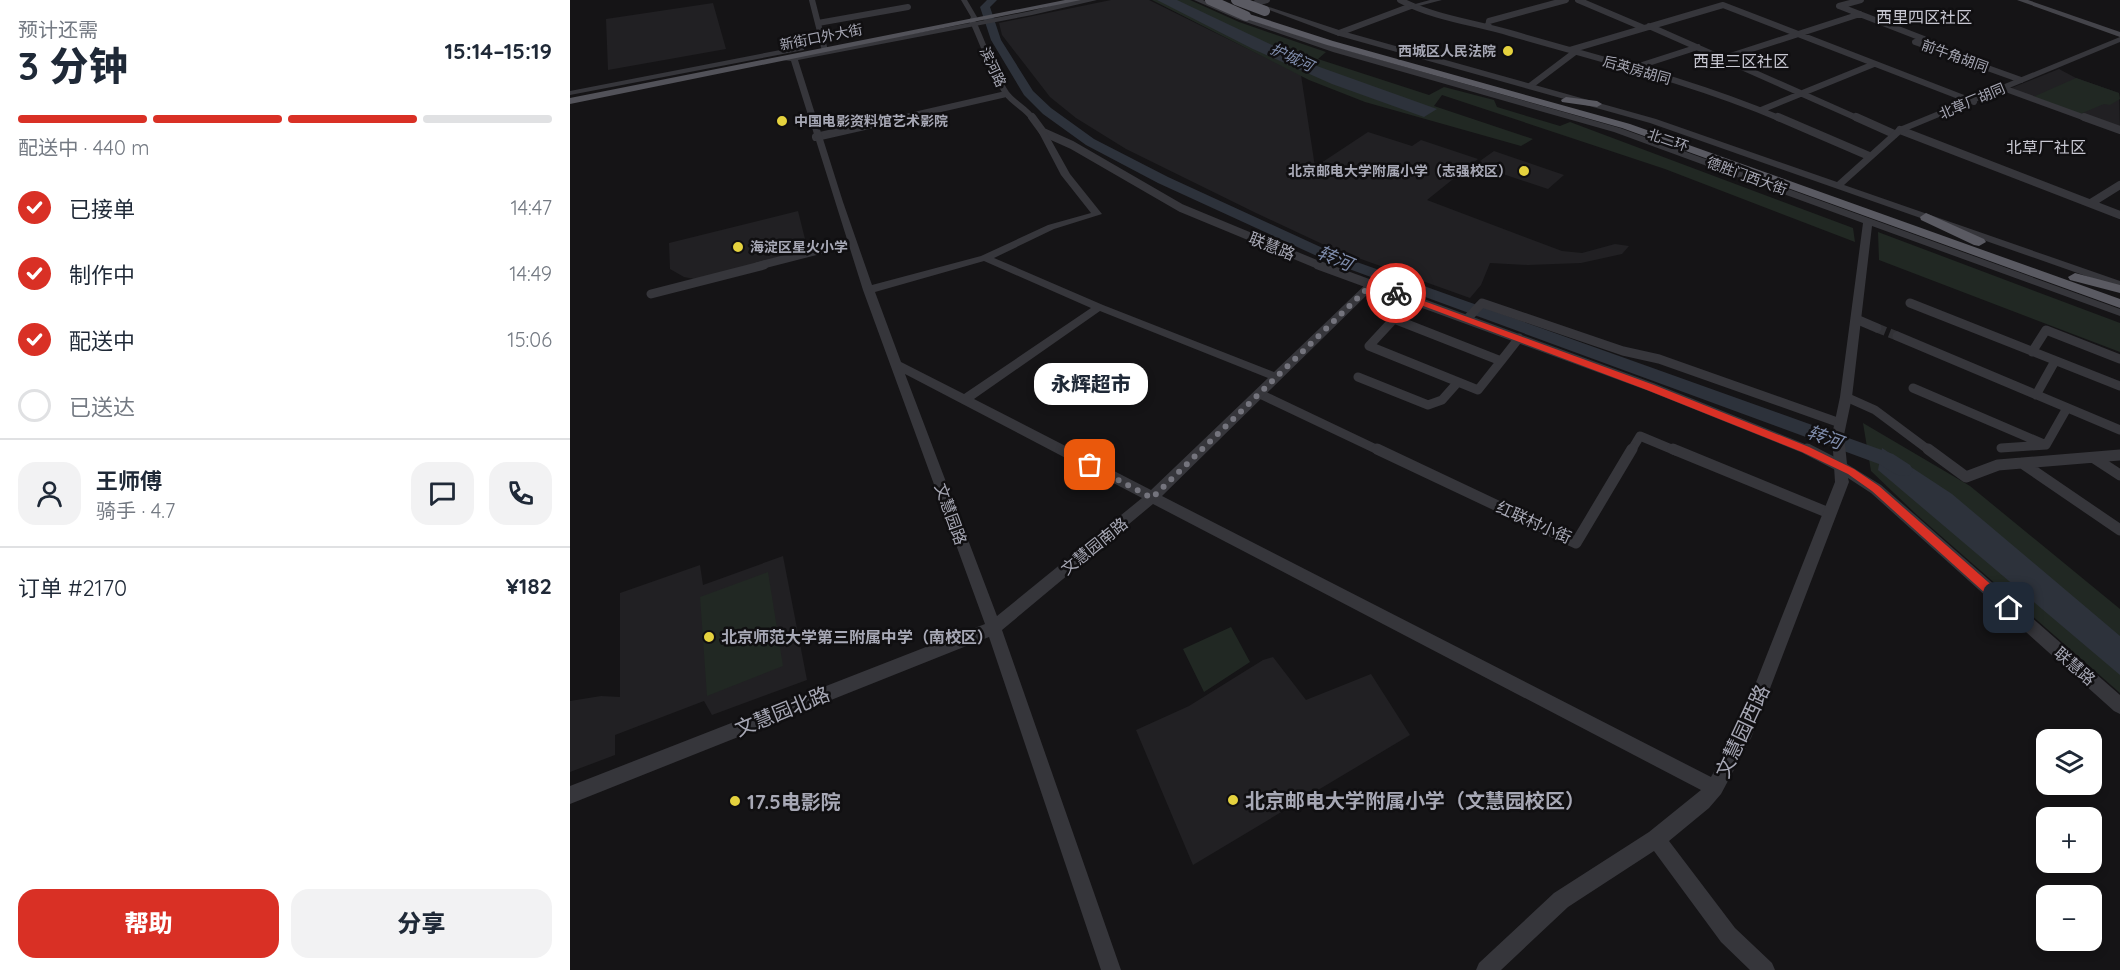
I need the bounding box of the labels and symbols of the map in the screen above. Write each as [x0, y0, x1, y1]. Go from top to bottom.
district label: 西里四区社区 [1876, 7, 1972, 27]
street label: 新街口外大街 [778, 20, 864, 54]
street label: 前牛角胡同 [1919, 36, 1991, 76]
water label: 护城河 [1268, 39, 1319, 76]
place label: 西城区人民法院 [1398, 42, 1496, 60]
street label: 滨河路 [976, 44, 1010, 90]
marker: 西城区人民法院 [1501, 44, 1515, 58]
district label: 西里三区社区 [1693, 51, 1789, 71]
street label: 后英房胡同 [1601, 52, 1673, 88]
street label: 北草厂胡同 [1936, 79, 2008, 123]
place label: 中国电影资料馆艺术影院 [794, 112, 948, 130]
marker: 中国电影资料馆艺术影院 [775, 114, 789, 128]
street label: 北二环 [1645, 125, 1691, 155]
district label: 北草厂社区 [2006, 137, 2086, 157]
street label: 德胜门西大街 [1704, 153, 1790, 199]
place label: 北京邮电大学附属小学（志强校区） [1288, 162, 1512, 180]
marker: 北京邮电大学附属小学（志强校区） [1517, 164, 1531, 178]
street label: 联慧路 [1246, 228, 1298, 264]
place label: 海淀区星火小学 [750, 238, 848, 256]
marker: 海淀区星火小学 [731, 240, 745, 254]
water label: 转河 [1314, 240, 1359, 277]
courier [1366, 263, 1426, 323]
callout: 永辉超市 [1033, 363, 1147, 405]
water label: 转河 [1804, 420, 1849, 455]
pin [1064, 439, 1115, 490]
street label: 文慧园路 [931, 481, 971, 547]
street label: 红联村小街 [1493, 497, 1575, 547]
street label: 文慧园南路 [1057, 513, 1131, 579]
pin [1983, 582, 2034, 633]
place label: 北京师范大学第三附属中学（南校区） [721, 627, 993, 647]
marker: 北京师范大学第三附属中学（南校区） [702, 630, 716, 644]
street label: 联慧路 [2050, 643, 2100, 689]
street label: 文慧园西路 [1710, 680, 1774, 782]
street label: 文慧园北路 [731, 681, 833, 741]
place label: 北京邮电大学附属小学（文慧园校区） [1245, 788, 1585, 813]
place label: 17.5电影院 [747, 789, 841, 814]
marker: 北京邮电大学附属小学（文慧园校区） [1226, 793, 1240, 807]
marker: 17.5电影院 [728, 794, 742, 808]

